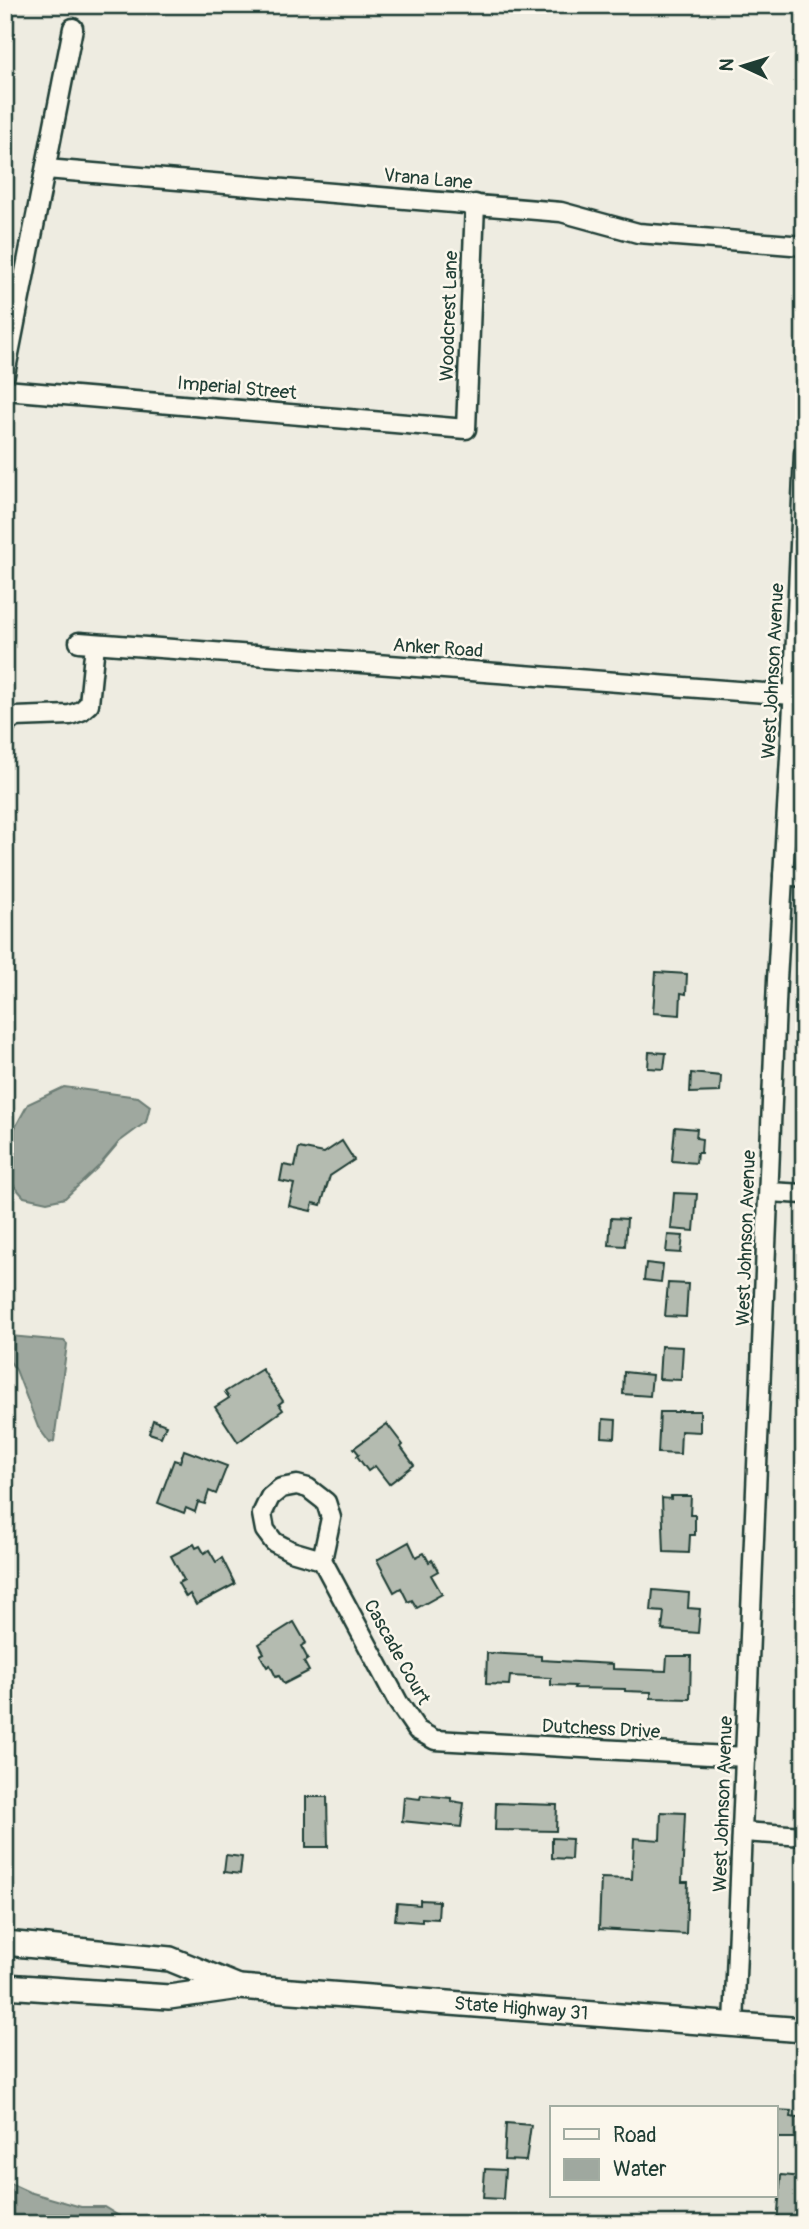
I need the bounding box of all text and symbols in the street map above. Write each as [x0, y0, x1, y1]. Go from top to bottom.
north arrow [708, 32, 778, 102]
text: N [715, 57, 739, 72]
street label: Vrana Lane [382, 163, 474, 195]
street label: Woodcrest Lane [435, 250, 463, 382]
street label: Imperial Street [176, 371, 298, 405]
street label: West Johnson Avenue [756, 582, 790, 760]
street label: Anker Road [392, 633, 484, 663]
street label: West Johnson Avenue [731, 1149, 761, 1326]
street label: Cascade Court [358, 1595, 436, 1709]
street label: Dutchess Drive [541, 1714, 661, 1744]
street label: West Johnson Avenue [708, 1715, 738, 1892]
street label: State Highway 31 [453, 1991, 589, 2026]
legend [550, 2106, 778, 2198]
text: Road [613, 2122, 657, 2149]
text: Water [613, 2156, 667, 2183]

